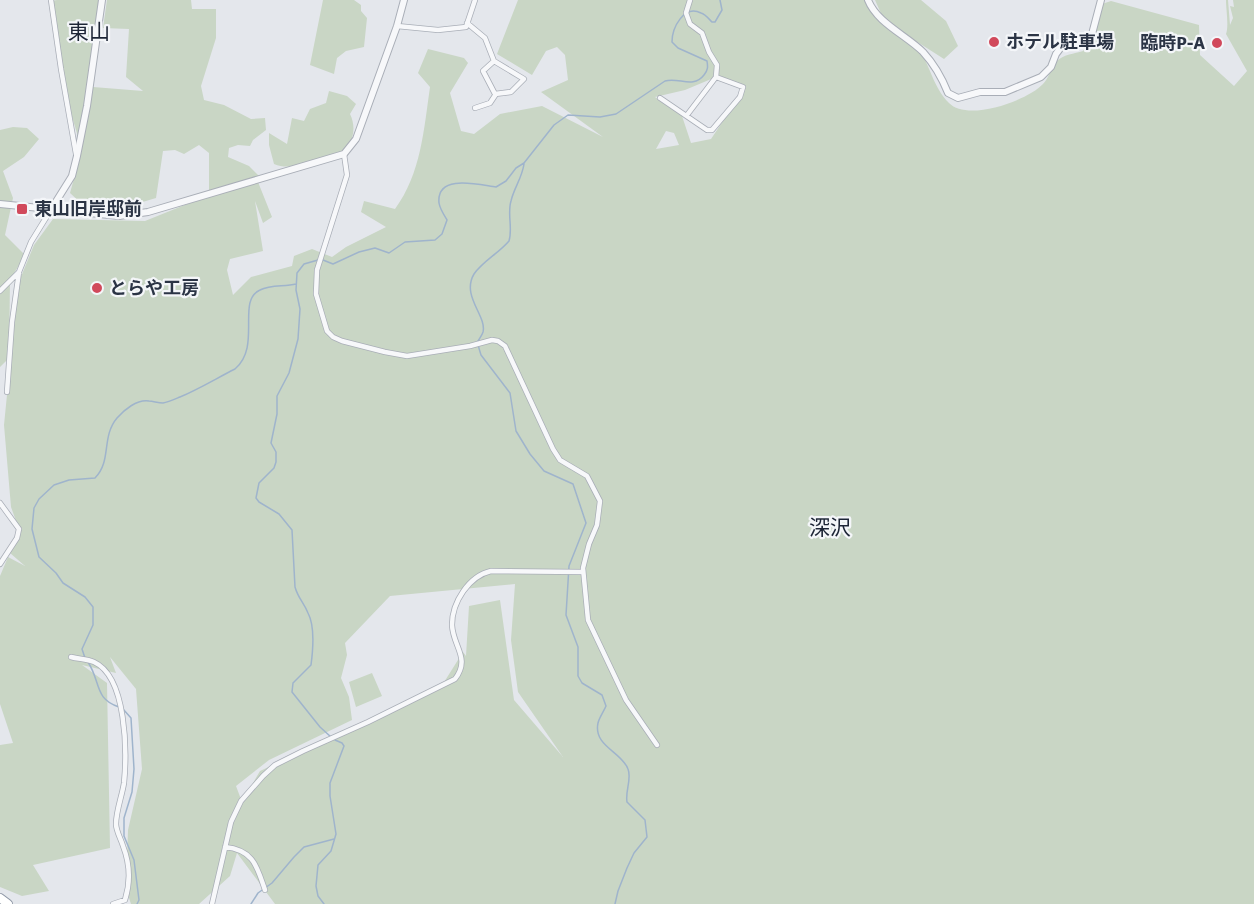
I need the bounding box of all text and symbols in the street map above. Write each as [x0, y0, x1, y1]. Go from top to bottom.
district label: 東山 [68, 19, 110, 45]
place label: ホテル駐車場 [1006, 31, 1114, 53]
place label: 臨時P-A [1140, 32, 1206, 54]
marker: ホテル駐車場 [987, 35, 1001, 49]
marker: 臨時P-A [1210, 36, 1224, 50]
place label: 東山旧岸邸前 [34, 198, 142, 220]
marker: 東山旧岸邸前 [15, 202, 29, 216]
place label: とらや工房 [109, 277, 199, 299]
marker: とらや工房 [90, 281, 104, 295]
district label: 深沢 [809, 515, 851, 541]

